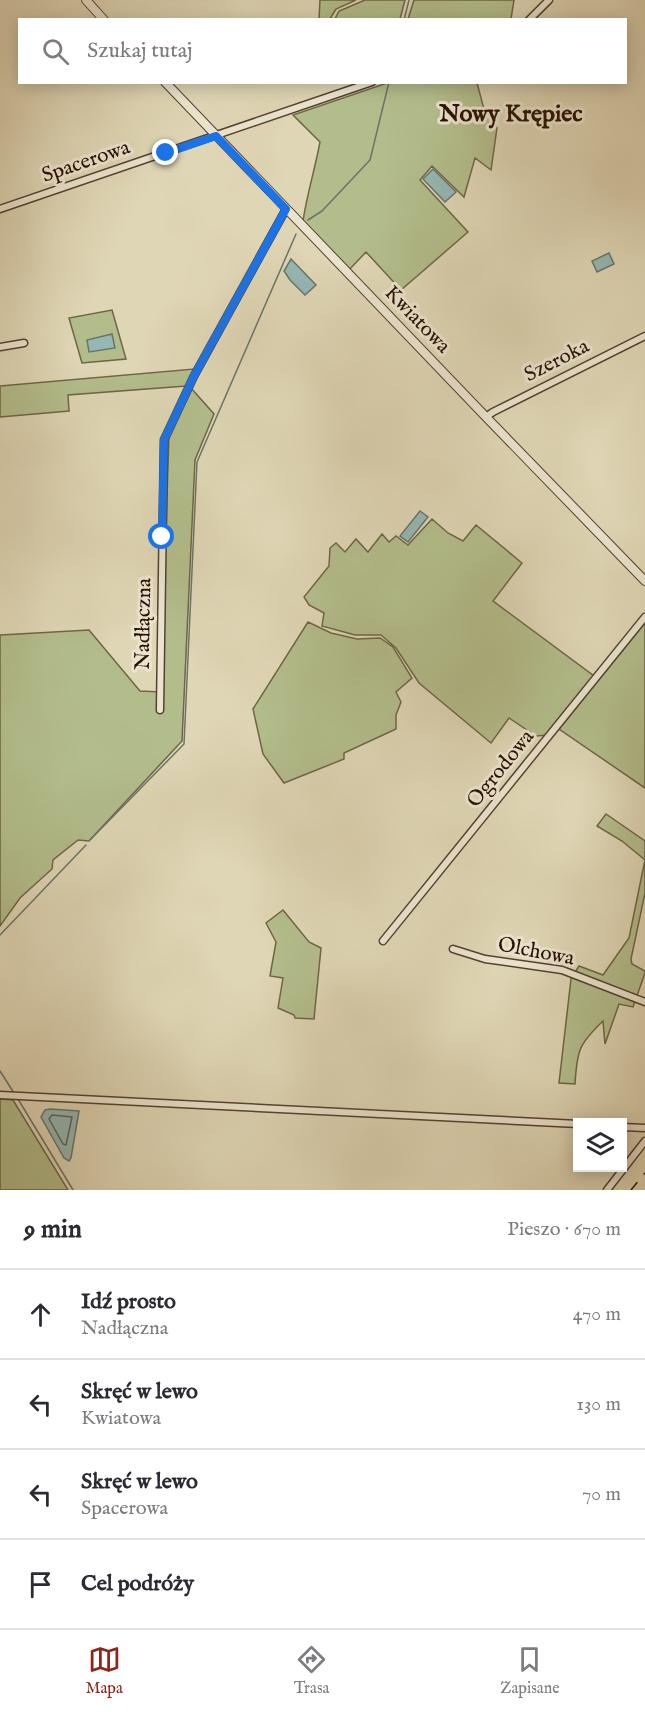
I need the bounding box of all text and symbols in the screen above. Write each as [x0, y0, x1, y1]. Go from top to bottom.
search box [18, 18, 627, 84]
icon: search [39, 35, 72, 68]
text: Szukaj tutaj [87, 37, 192, 65]
district label: Nowy Krępiec [438, 99, 583, 130]
street label: Spacerowa [38, 134, 135, 190]
route end [152, 139, 178, 165]
street label: Kwiatowa [378, 280, 457, 360]
street label: Szeroka [520, 333, 595, 389]
route start [148, 523, 174, 549]
street label: Nadłączna [130, 577, 158, 670]
street label: Ogrodowa [461, 724, 541, 814]
street label: Olchowa [496, 931, 577, 973]
map controls [573, 1118, 627, 1172]
button: layers [573, 1118, 627, 1172]
text: 9 min [24, 1213, 82, 1246]
text: Pieszo · 670 m [507, 1217, 621, 1242]
text: Idź prosto [81, 1288, 176, 1316]
icon: ahead [24, 1298, 57, 1331]
text: 470 m [573, 1302, 621, 1327]
text: Nadłączna [81, 1316, 168, 1341]
text: Skręć w lewo [81, 1378, 198, 1406]
icon: left [24, 1388, 57, 1421]
text: 130 m [576, 1392, 621, 1417]
text: Kwiatowa [81, 1406, 161, 1431]
text: Skręć w lewo [81, 1468, 198, 1496]
icon: left [24, 1478, 57, 1511]
text: 70 m [582, 1482, 621, 1507]
text: Spacerowa [81, 1496, 168, 1521]
icon: arrive [24, 1568, 57, 1601]
text: Cel podróży [81, 1570, 194, 1598]
tab: Mapa [85, 1643, 123, 1699]
tab: Trasa [294, 1643, 329, 1699]
tab: Zapisane [500, 1643, 560, 1699]

